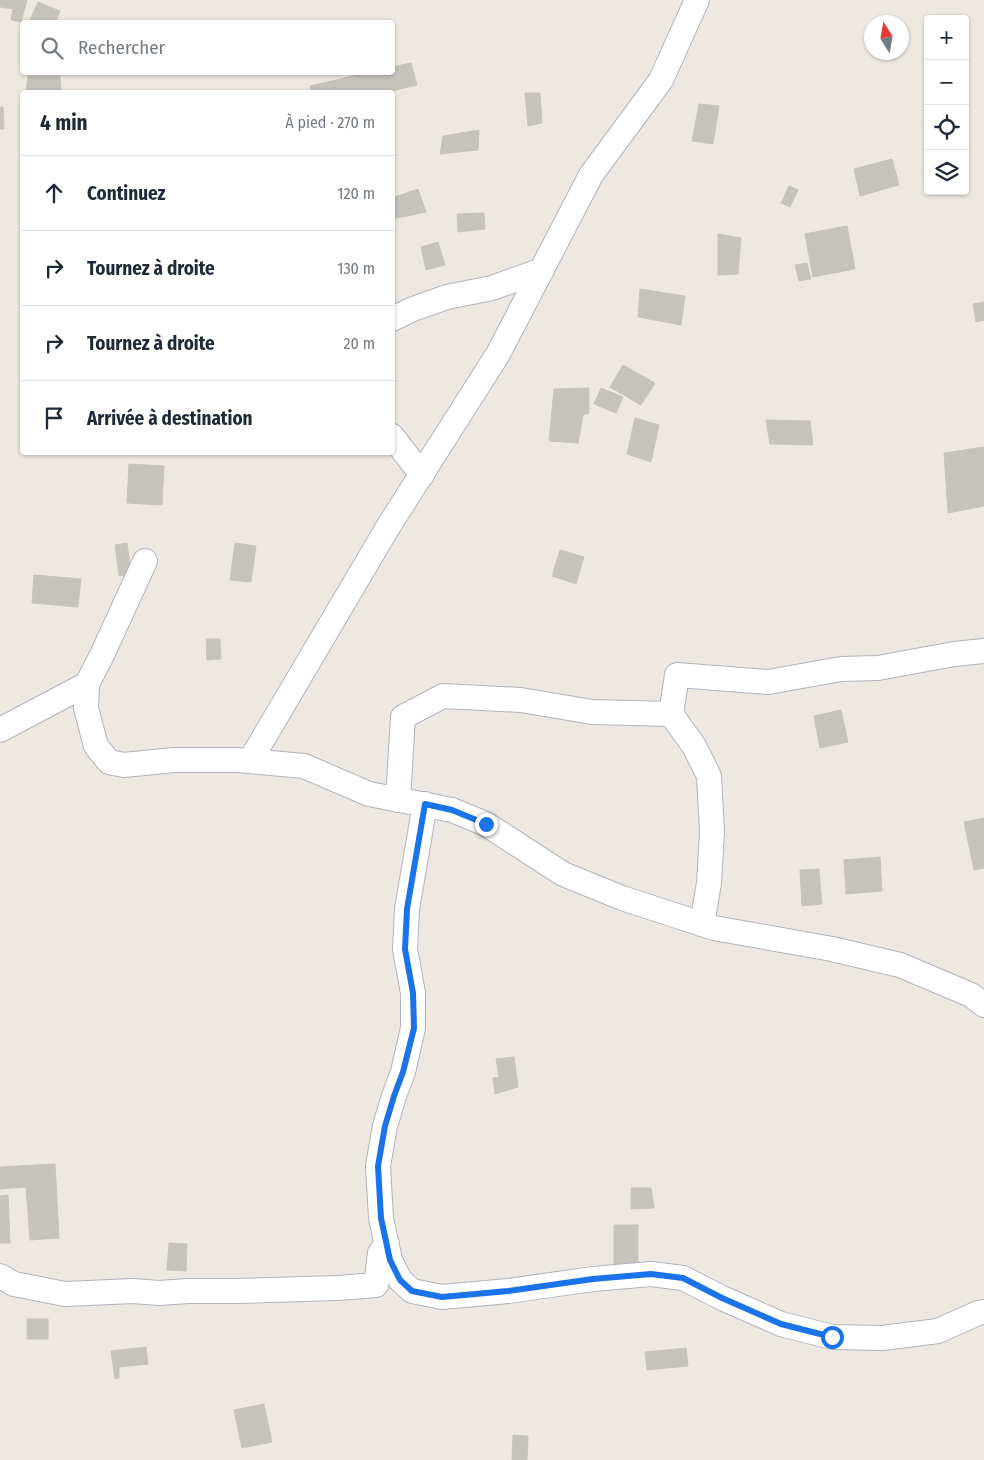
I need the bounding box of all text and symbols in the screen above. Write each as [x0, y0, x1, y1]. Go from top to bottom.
north arrow [864, 15, 909, 60]
map controls [924, 15, 969, 195]
button: + [924, 15, 969, 60]
search box [20, 20, 395, 75]
icon: search [38, 34, 66, 62]
text: Rechercher [78, 36, 165, 59]
button: − [924, 60, 969, 105]
button: locate [924, 105, 969, 150]
text: 4 min [40, 110, 88, 136]
text: À pied · 270 m [285, 113, 375, 132]
button: layers [924, 150, 969, 195]
icon: ahead [40, 179, 68, 207]
text: Continuez [87, 182, 166, 205]
text: 120 m [337, 184, 375, 203]
icon: right [40, 254, 68, 282]
text: Tournez à droite [87, 257, 215, 280]
text: 130 m [337, 259, 375, 278]
icon: right [40, 329, 68, 357]
text: Tournez à droite [87, 332, 215, 355]
text: 20 m [344, 334, 375, 353]
icon: arrive [40, 404, 68, 432]
text: Arrivée à destination [87, 407, 253, 430]
route end [475, 813, 498, 836]
route start [821, 1326, 844, 1349]

